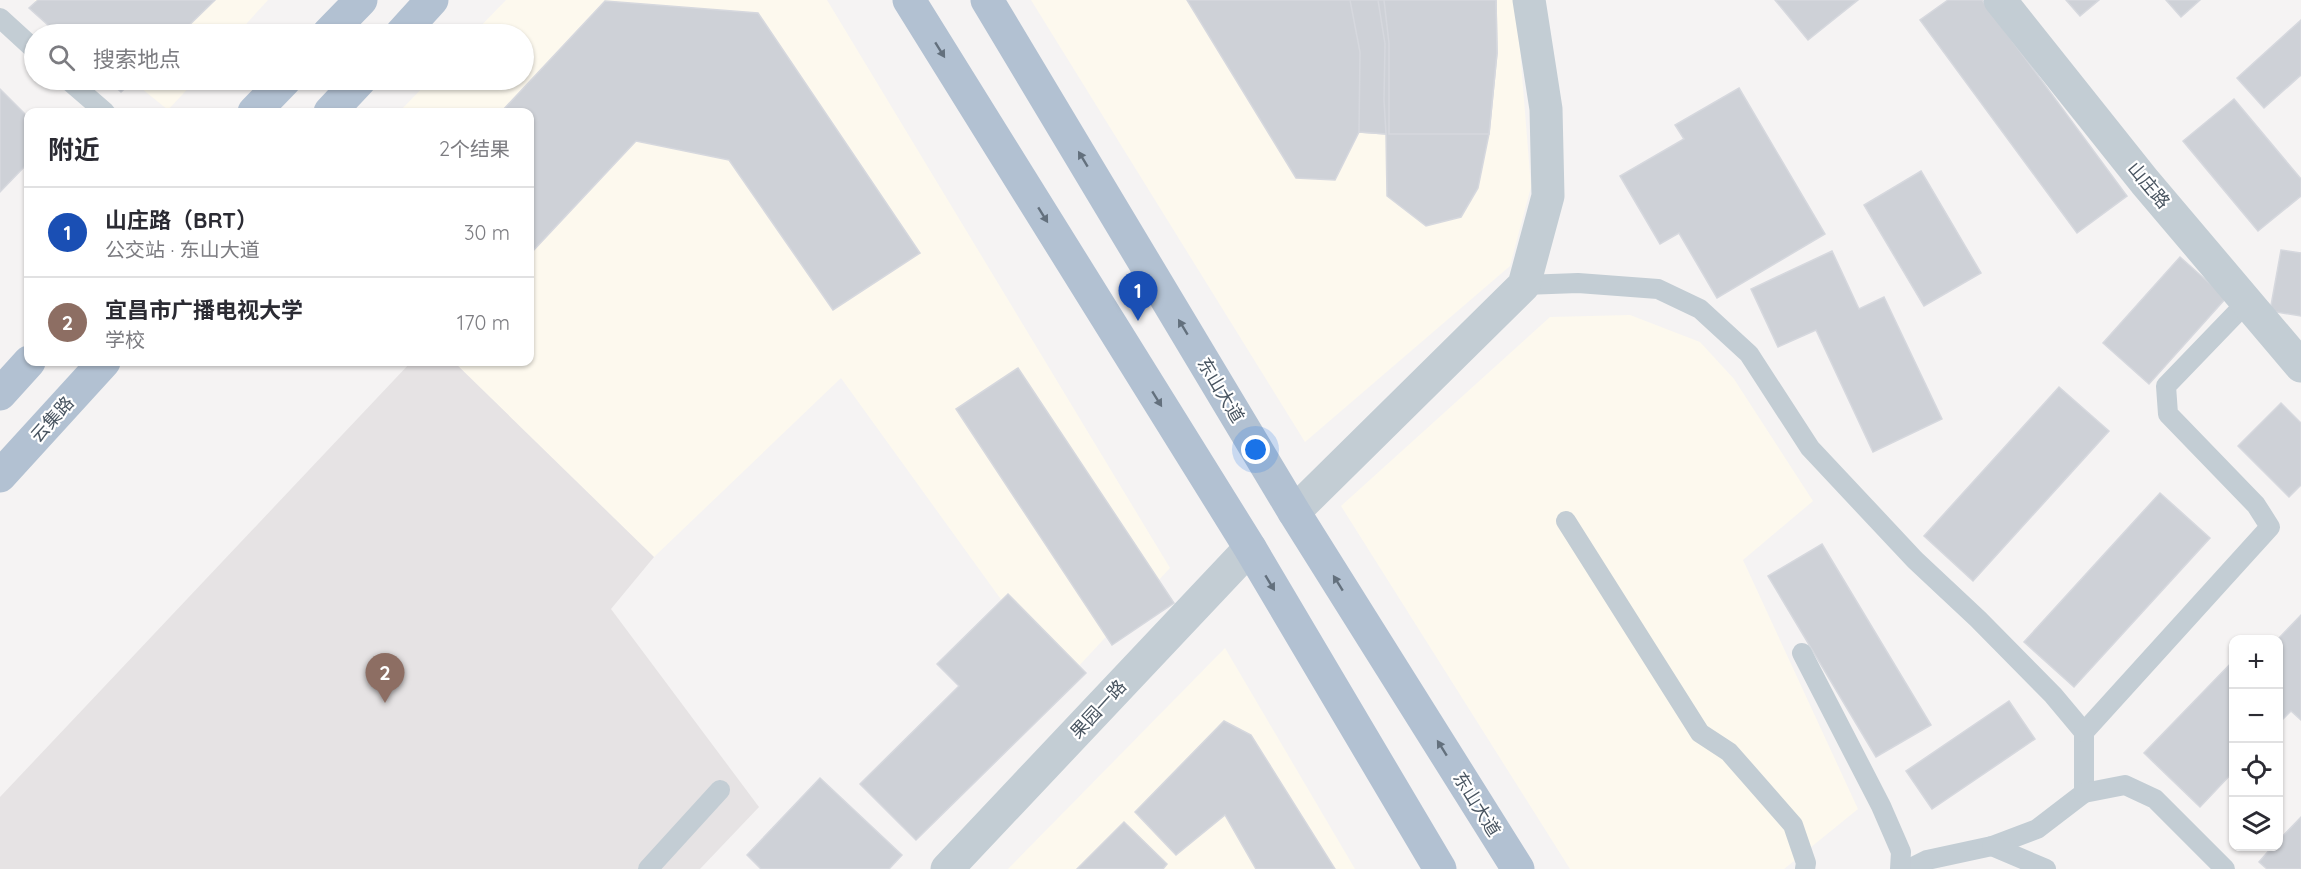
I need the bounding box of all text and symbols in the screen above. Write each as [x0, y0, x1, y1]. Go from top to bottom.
search box [24, 24, 534, 90]
icon: search [45, 41, 78, 74]
one-way arrow [934, 42, 945, 58]
text: 搜索地点 [93, 45, 181, 73]
text: 附近 [48, 133, 100, 166]
text: 2个结果 [439, 136, 510, 161]
one-way arrow [1077, 151, 1088, 167]
street label: 山庄路 [2123, 157, 2175, 213]
text: 山庄路（BRT） [105, 206, 258, 234]
one-way arrow [1037, 207, 1048, 223]
text: 1 [64, 220, 71, 245]
text: 30 m [464, 220, 510, 245]
text: 公交站 · 东山大道 [105, 237, 260, 262]
pin: 1 [1118, 272, 1158, 321]
text: 宜昌市广播电视大学 [105, 296, 303, 324]
text: 2 [62, 310, 73, 335]
text: 170 m [457, 310, 510, 335]
one-way arrow [1177, 319, 1188, 335]
text: 学校 [105, 327, 145, 352]
street label: 东山大道 [1193, 353, 1249, 427]
street label: 云集路 [25, 391, 79, 447]
one-way arrow [1151, 391, 1162, 407]
your location [1241, 435, 1270, 464]
one-way arrow [1265, 575, 1276, 591]
one-way arrow [1333, 575, 1344, 591]
map controls [2229, 635, 2283, 851]
button: + [2229, 635, 2283, 689]
pin: 2 [366, 654, 404, 703]
street label: 果园一路 [1065, 675, 1131, 743]
button: − [2229, 689, 2283, 743]
one-way arrow [1437, 740, 1448, 756]
button: locate [2229, 743, 2283, 797]
street label: 东山大道 [1448, 767, 1506, 841]
button: layers [2229, 797, 2283, 851]

